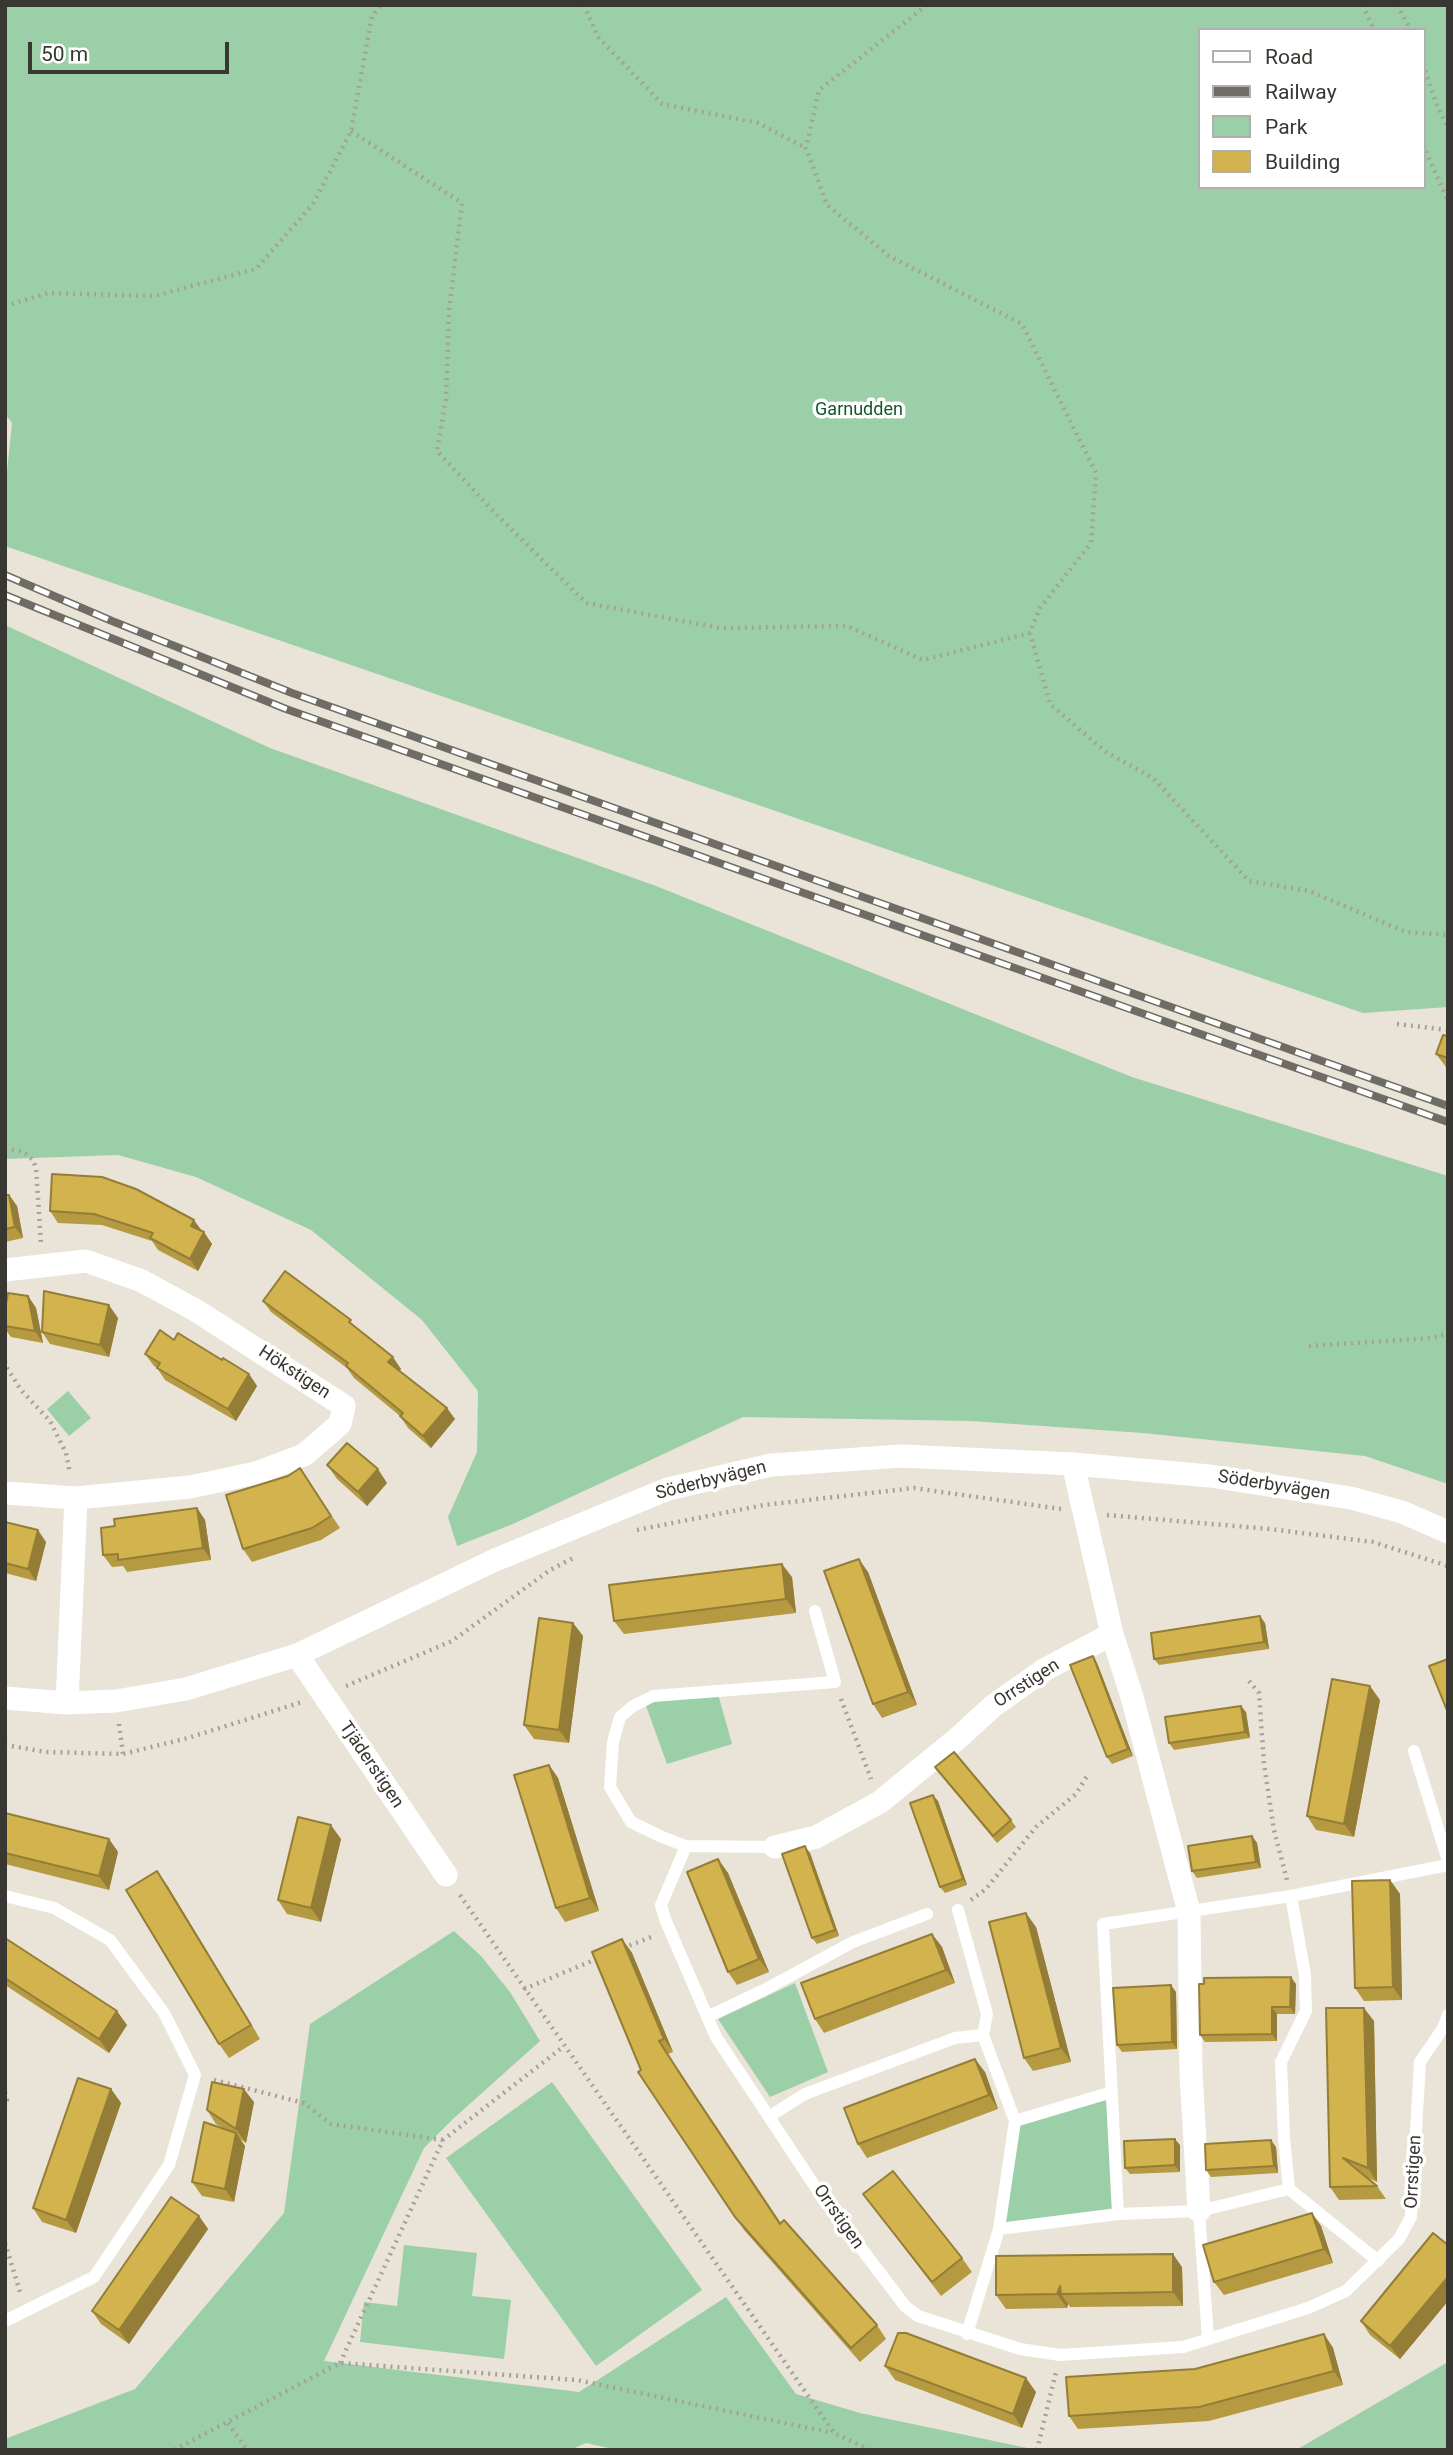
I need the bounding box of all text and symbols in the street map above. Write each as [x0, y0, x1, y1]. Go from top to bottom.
scale bar [32, 28, 233, 72]
legend [1198, 28, 1425, 189]
text: 50 m [41, 42, 88, 66]
text: Road [1265, 45, 1313, 69]
text: Railway [1265, 80, 1337, 104]
text: Park [1265, 115, 1307, 139]
text: Building [1265, 150, 1340, 174]
park label: Garnudden [815, 399, 903, 421]
street label: Hökstigen [254, 1342, 334, 1404]
street label: Söderbyvägen [653, 1457, 769, 1505]
street label: Söderbyvägen [1216, 1466, 1332, 1506]
street label: Orrstigen [990, 1655, 1064, 1713]
street label: Tjäderstigen [334, 1718, 408, 1812]
street label: Orrstigen [1401, 2135, 1427, 2209]
street label: Orrstigen [808, 2181, 868, 2253]

